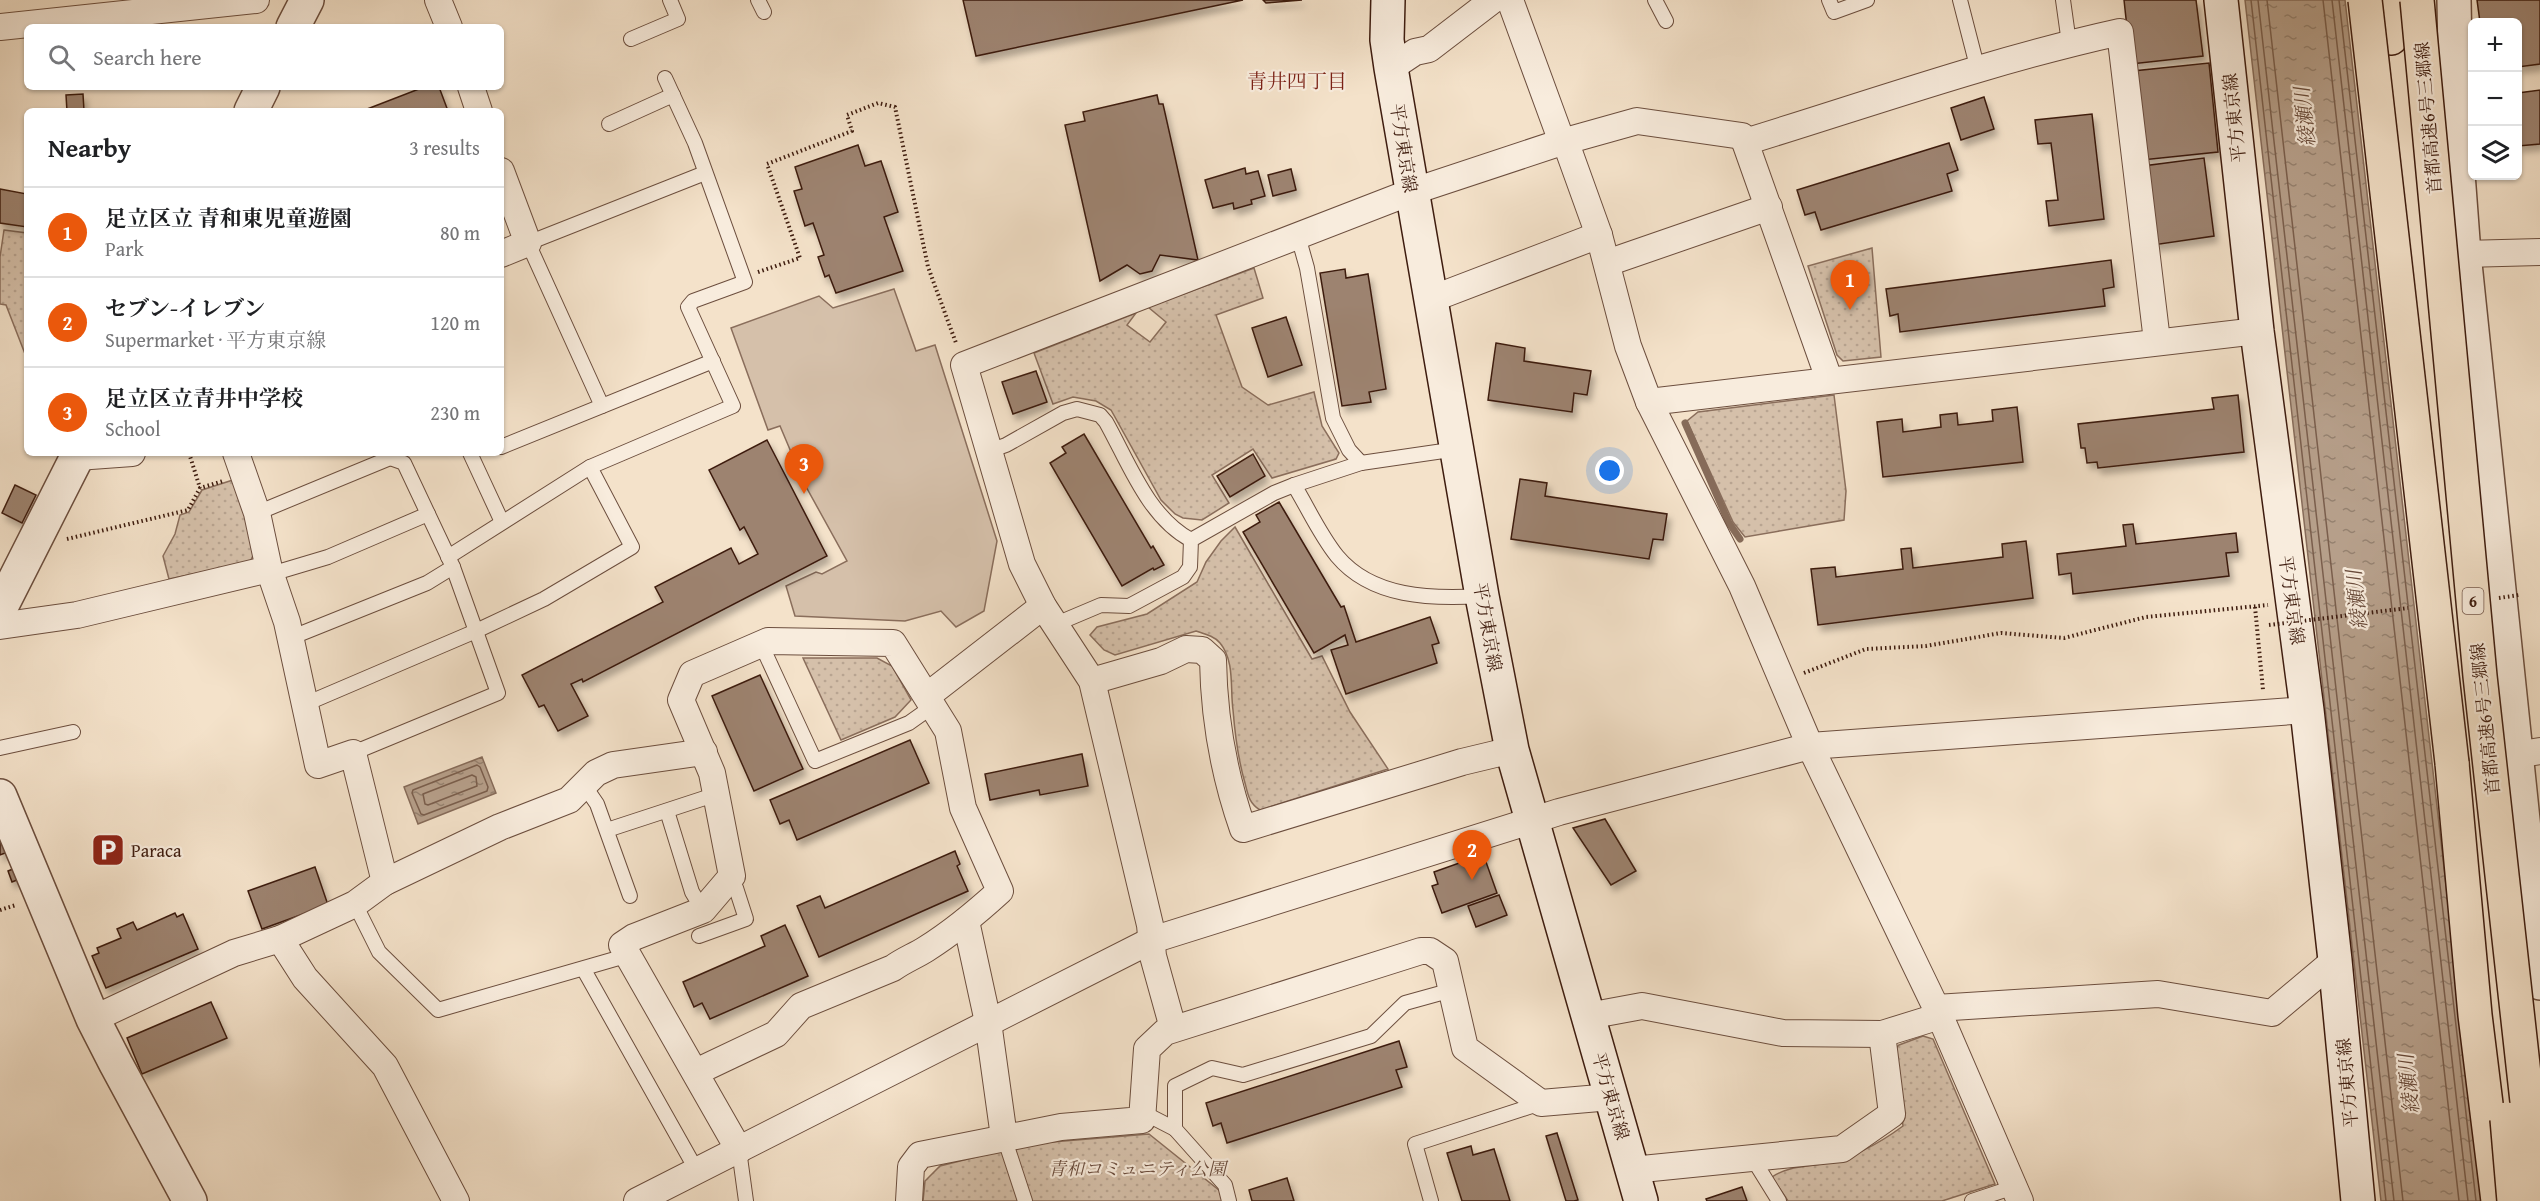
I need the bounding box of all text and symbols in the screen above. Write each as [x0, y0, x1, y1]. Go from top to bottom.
map controls [2468, 18, 2522, 180]
button: + [2468, 18, 2522, 72]
search box [24, 24, 504, 90]
icon: search [45, 41, 78, 74]
text: Search here [93, 41, 202, 73]
street label: 首都高速6号三郷線 [2408, 41, 2448, 195]
district label: 青井四丁目 [1247, 66, 1347, 95]
street label: 平方東京線 [2216, 72, 2252, 164]
button: − [2468, 72, 2522, 126]
water label: 綾瀬川 [2286, 84, 2322, 148]
street label: 平方東京線 [1384, 101, 1424, 195]
button: layers [2468, 126, 2522, 180]
text: Nearby [48, 128, 131, 167]
text: 3 results [409, 133, 480, 162]
text: 足立区立 青和東児童遊園 [105, 202, 352, 234]
text: 1 [62, 218, 73, 247]
text: 80 m [440, 218, 480, 247]
text: Park [105, 234, 144, 263]
pin: 1 [1830, 260, 1870, 310]
text: セブン-イレブン [105, 292, 265, 324]
text: 2 [62, 308, 73, 337]
text: 120 m [430, 308, 480, 337]
text: Supermarket · 平方東京線 [105, 325, 326, 354]
text: 足立区立青井中学校 [105, 382, 303, 414]
text: 3 [62, 398, 73, 427]
text: 230 m [430, 398, 480, 427]
text: School [105, 414, 161, 443]
pin: 3 [784, 444, 824, 494]
your location [1595, 456, 1624, 485]
street label: 平方東京線 [2272, 554, 2312, 646]
water label: 綾瀬川 [2338, 567, 2374, 631]
street label: 平方東京線 [1467, 580, 1509, 674]
road number: 6 [2462, 588, 2484, 614]
street label: 首都高速6号三郷線 [2464, 642, 2506, 796]
pin: 2 [1452, 830, 1492, 880]
parking icon: Paraca [90, 832, 126, 868]
place label: Paraca [131, 837, 182, 864]
street label: 平方東京線 [2330, 1037, 2364, 1129]
street label: 平方東京線 [1586, 1049, 1636, 1143]
water label: 綾瀬川 [2390, 1051, 2426, 1115]
park label: 青和コミュニティ公園 [1048, 1155, 1229, 1182]

